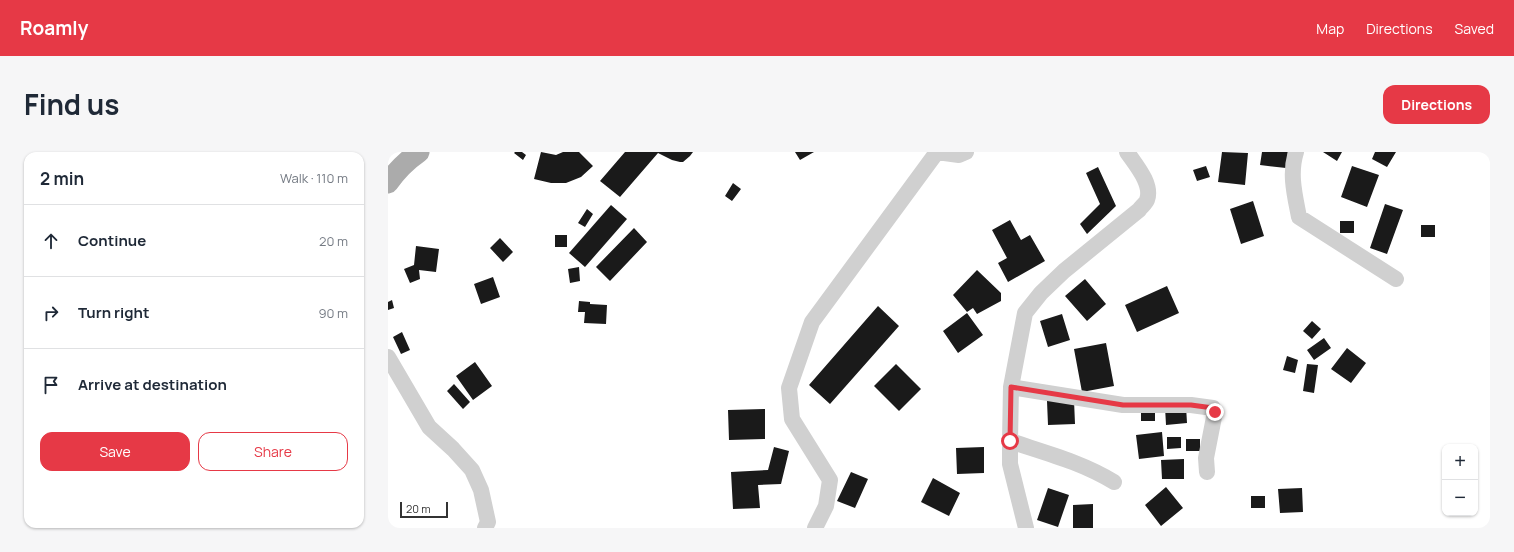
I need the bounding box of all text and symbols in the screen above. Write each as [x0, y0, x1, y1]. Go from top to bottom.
text: Roamly [20, 15, 88, 41]
text: Map [1316, 19, 1344, 38]
text: Directions [1366, 19, 1433, 38]
text: Saved [1455, 19, 1494, 38]
text: Find us [24, 85, 119, 123]
button: Directions [1383, 85, 1490, 124]
text: 2 min [40, 167, 84, 190]
text: Walk · 110 m [280, 169, 348, 187]
icon: ahead [40, 230, 62, 252]
text: Continue [78, 230, 146, 251]
text: 20 m [319, 232, 348, 250]
icon: right [40, 302, 62, 324]
text: Turn right [78, 302, 149, 323]
text: 90 m [318, 304, 348, 322]
icon: arrive [40, 374, 62, 396]
text: Arrive at destination [78, 374, 227, 395]
route end [1206, 403, 1224, 421]
button: Save [40, 432, 190, 471]
button: Share [198, 432, 348, 471]
route start [1001, 432, 1019, 450]
map controls [1442, 444, 1478, 516]
button: + [1442, 444, 1478, 480]
button: − [1442, 480, 1478, 516]
scale bar [400, 500, 448, 519]
text: 20 m [406, 501, 431, 516]

